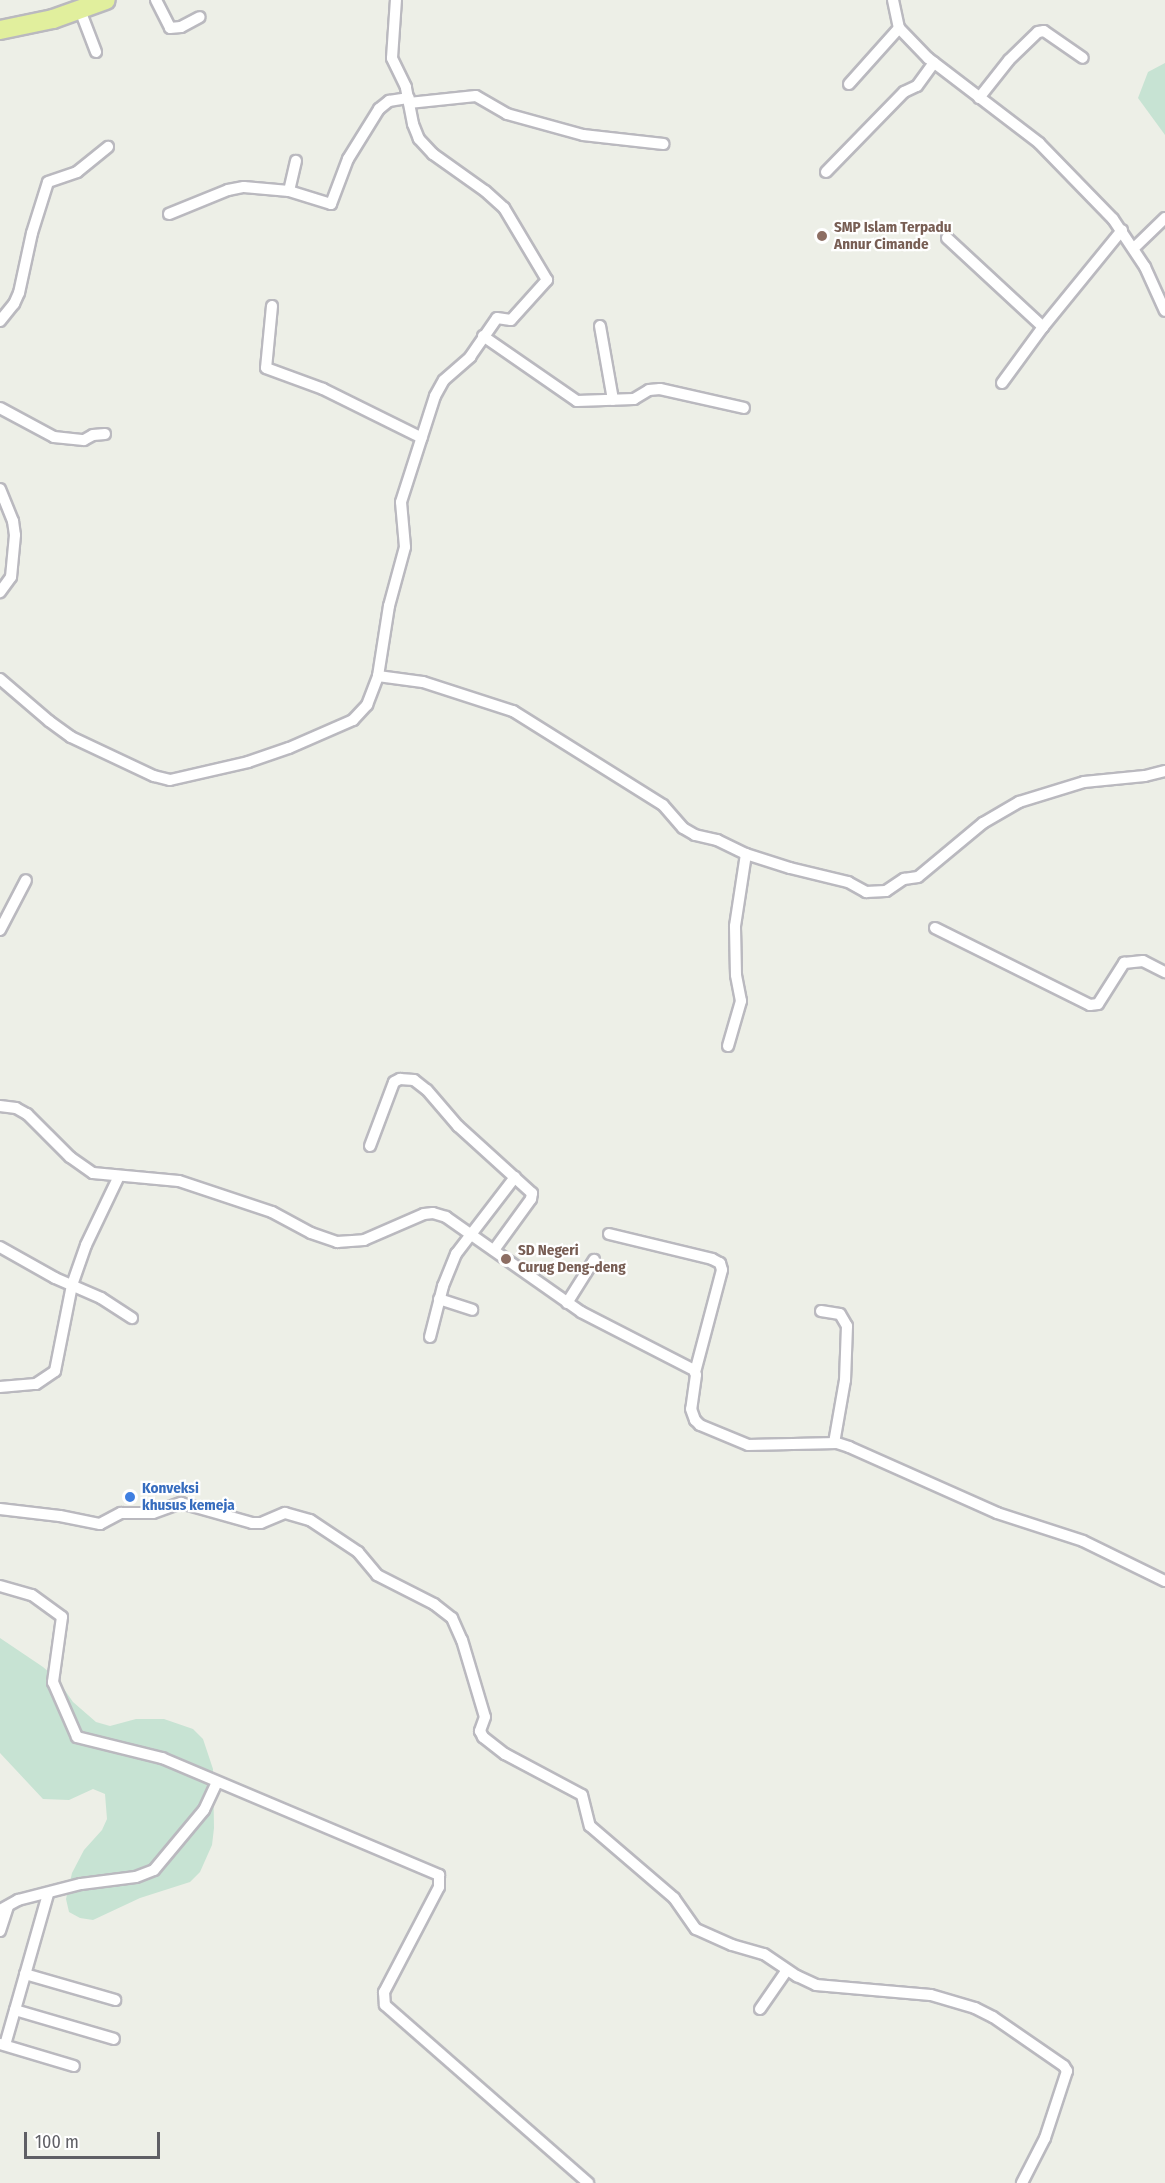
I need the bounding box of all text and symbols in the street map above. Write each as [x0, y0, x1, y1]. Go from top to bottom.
place label: SMP Islam Terpadu Annur Cimande [834, 218, 951, 253]
marker: SMP Islam Terpadu Annur Cimande [815, 229, 829, 243]
place label: SD Negeri Curug Deng-deng [518, 1241, 626, 1276]
marker: SD Negeri Curug Deng-deng [499, 1252, 513, 1266]
place label: Konveksi khusus kemeja [142, 1479, 235, 1514]
marker: Konveksi khusus kemeja [123, 1490, 137, 1504]
scale bar [27, 2120, 164, 2158]
text: 100 m [35, 2131, 79, 2153]

